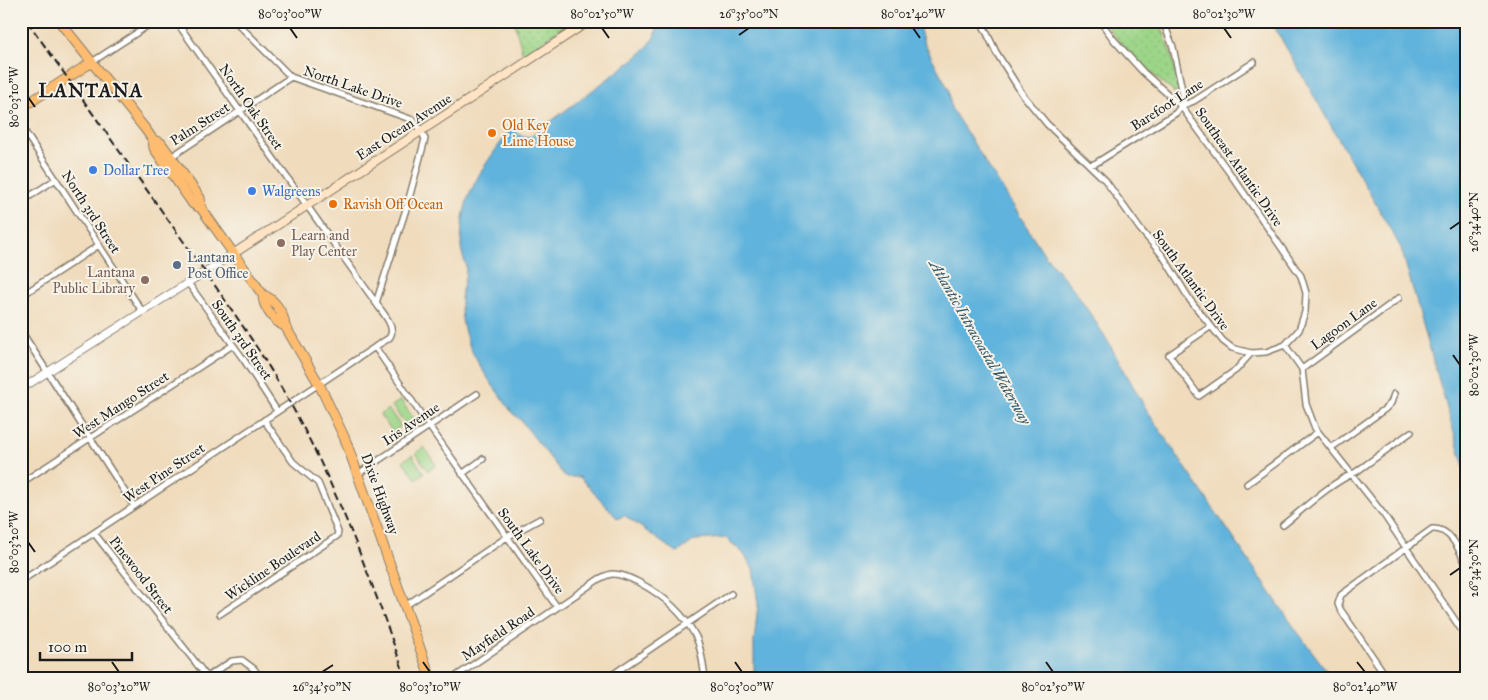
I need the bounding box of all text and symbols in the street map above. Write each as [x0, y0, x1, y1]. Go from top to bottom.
text: 80°03'00"W [258, 7, 322, 21]
text: 80°02'50"W [570, 7, 634, 21]
text: 26°35'00"N [719, 7, 779, 21]
text: 80°02'40"W [881, 7, 946, 21]
text: 80°02'30"W [1193, 7, 1256, 21]
street label: North Oak Street [215, 61, 287, 153]
street label: North Lake Drive [301, 62, 405, 112]
text: 80°03'10"W [7, 66, 21, 128]
street label: Barefoot Lane [1128, 75, 1206, 135]
district label: LANTANA [39, 79, 143, 102]
street label: East Ocean Avenue [353, 90, 455, 164]
street label: Palm Street [167, 99, 233, 149]
street label: Southeast Atlantic Drive [1191, 104, 1287, 230]
place label: Old Key Lime House [502, 117, 574, 150]
marker: Old Key Lime House [486, 127, 498, 139]
place label: Dollar Tree [103, 162, 169, 179]
marker: Dollar Tree [87, 164, 99, 176]
street label: North 3rd Street [58, 167, 124, 257]
place label: Walgreens [262, 183, 320, 200]
marker: Walgreens [246, 185, 258, 197]
text: 26°34'40"N [1467, 192, 1481, 252]
place label: Ravish Off Ocean [343, 196, 444, 213]
marker: Ravish Off Ocean [327, 198, 339, 210]
street label: South Atlantic Drive [1149, 226, 1233, 334]
place label: Learn and Play Center [291, 227, 358, 260]
marker: Learn and Play Center [275, 237, 287, 249]
place label: Lantana Post Office [187, 249, 249, 282]
water label: Atlantic Intracoastal Waterway [924, 254, 1035, 429]
marker: Lantana Post Office [171, 259, 183, 271]
place label: Lantana Public Library [52, 264, 135, 297]
marker: Lantana Public Library [139, 274, 151, 286]
street label: Lagoon Lane [1308, 294, 1380, 354]
street label: South 3rd Street [208, 297, 276, 383]
text: 80°02'30"W [1467, 333, 1481, 396]
street label: West Mango Street [70, 368, 172, 442]
street label: Iris Avenue [379, 399, 443, 449]
street label: West Pine Street [120, 439, 208, 507]
street label: Dixie Highway [357, 451, 403, 537]
street label: South Lake Drive [494, 505, 568, 598]
text: 80°03'20"W [7, 510, 21, 573]
street label: Wickline Boulevard [222, 528, 324, 604]
street label: Pinewood Street [106, 533, 177, 617]
text: 26°34'30"N [1467, 539, 1481, 597]
street label: Mayfield Road [458, 603, 538, 665]
scale bar [40, 630, 132, 662]
text: 100 m [48, 638, 88, 656]
text: 80°03'20"W [88, 680, 151, 694]
text: 26°34'50"N [292, 680, 352, 694]
text: 80°03'10"W [399, 680, 461, 694]
text: 80°03'00"W [710, 680, 774, 694]
text: 80°02'50"W [1021, 680, 1085, 694]
text: 80°02'40"W [1333, 680, 1398, 694]

